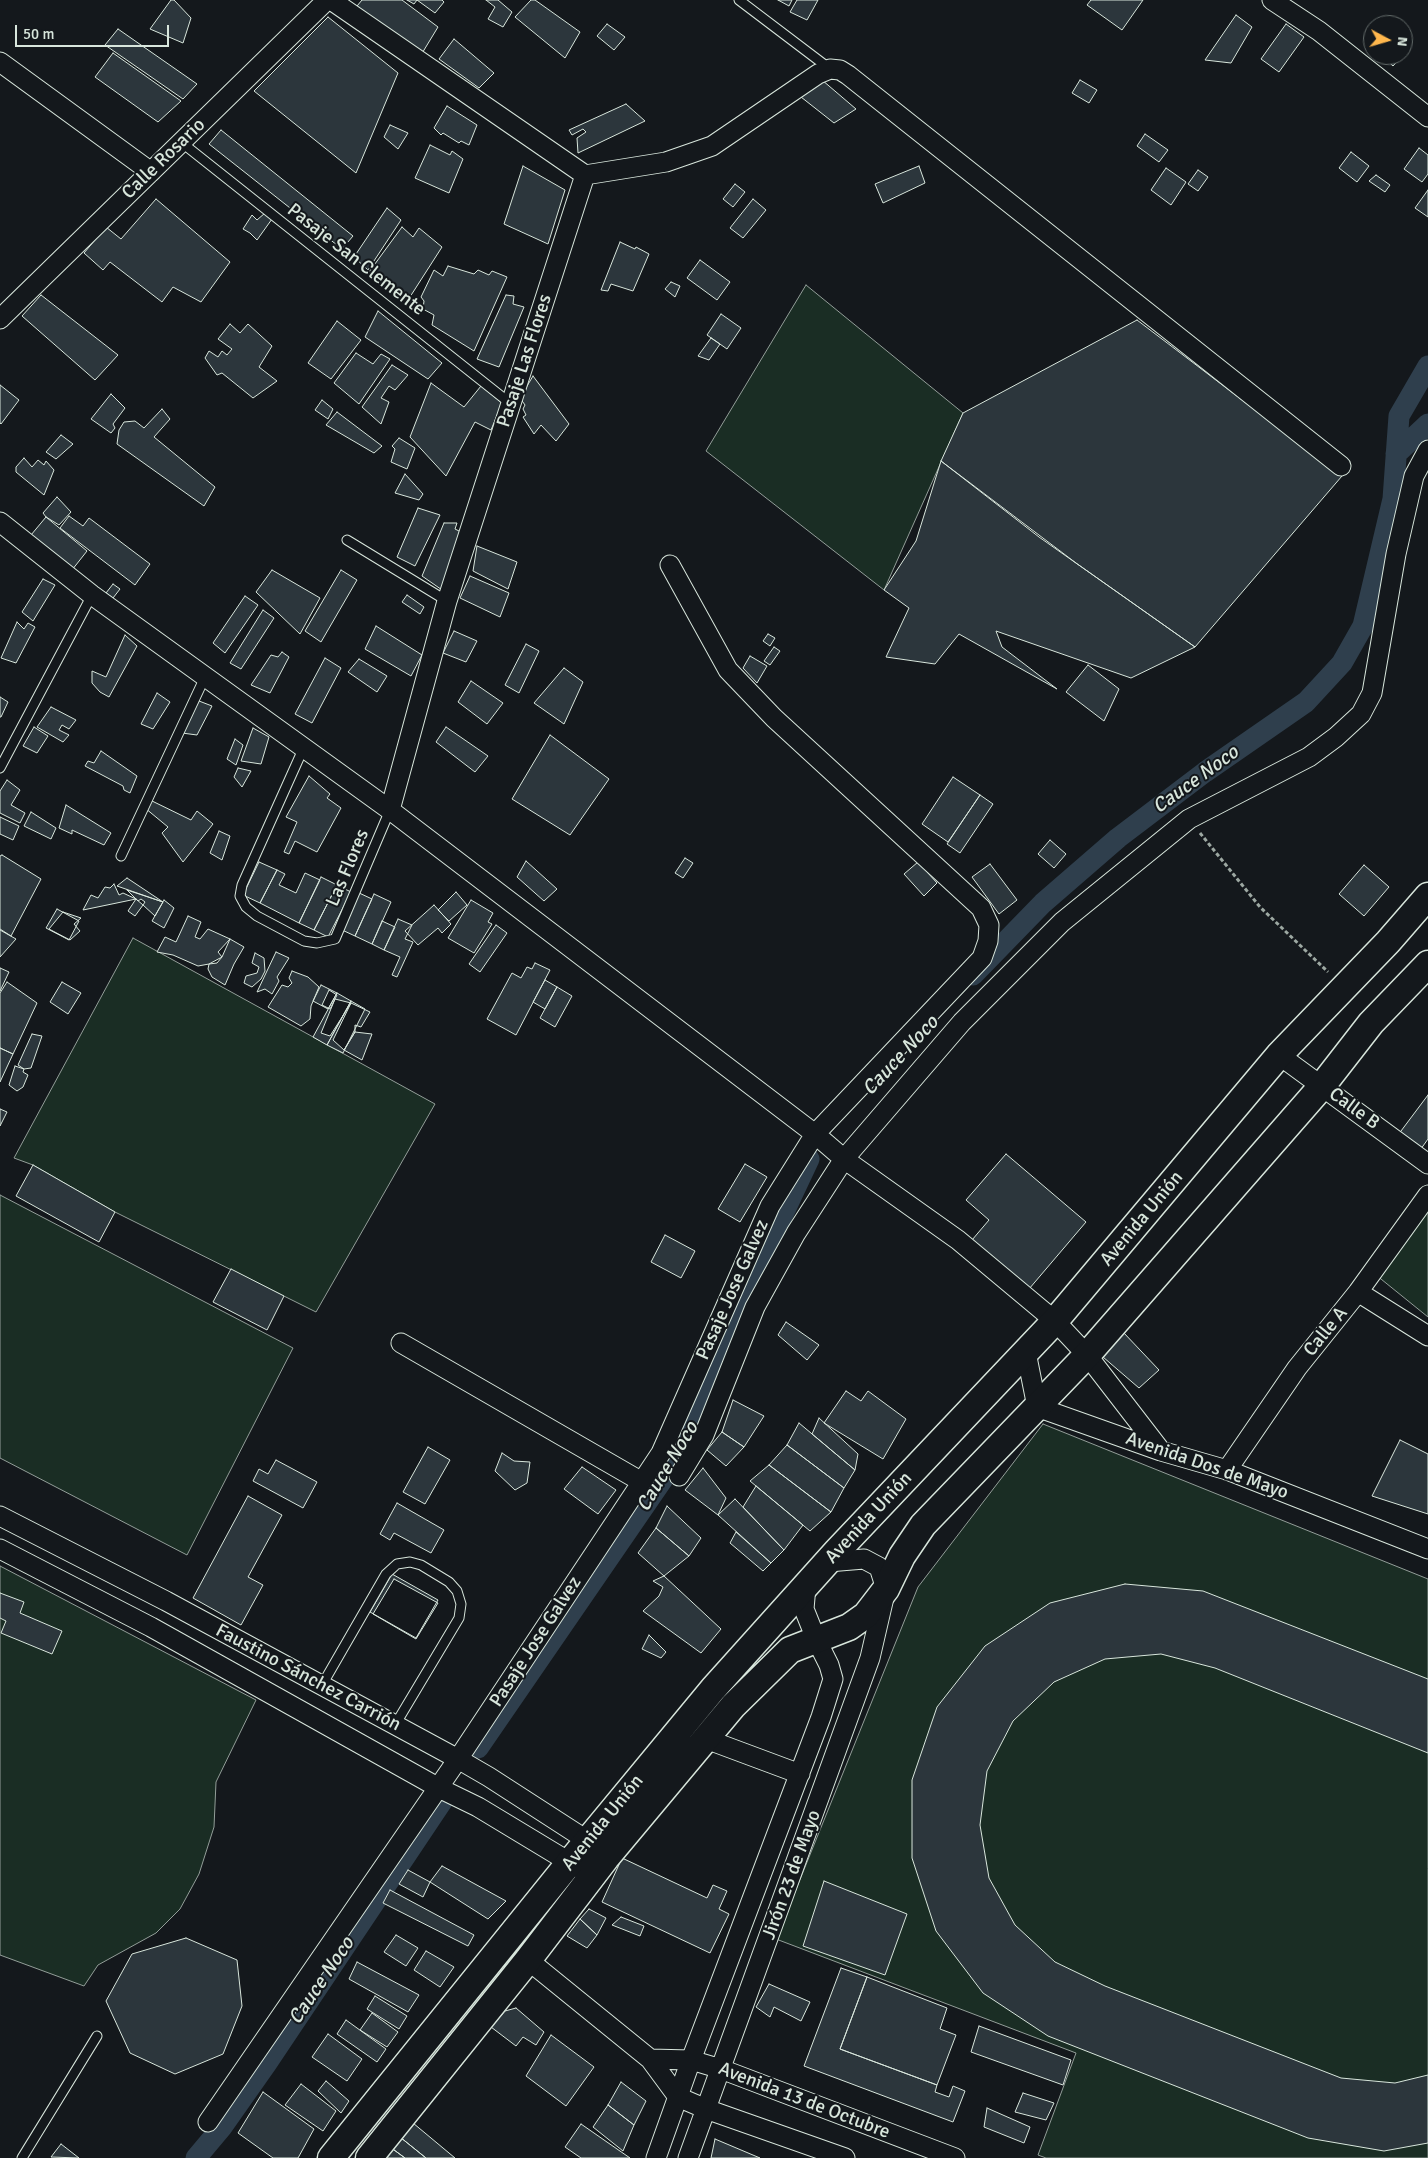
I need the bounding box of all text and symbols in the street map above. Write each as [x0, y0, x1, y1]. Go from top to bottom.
scale bar [18, 15, 171, 47]
north arrow [1363, 15, 1413, 65]
text: 50 m [23, 25, 54, 43]
text: N [1393, 36, 1411, 47]
street label: Calle Rosario [118, 114, 210, 204]
street label: Pasaje San Clemente [282, 199, 430, 321]
street label: Pasaje Las Flores [493, 292, 557, 430]
water label: Cauce Noco [1148, 741, 1244, 819]
street label: Las Flores [322, 826, 374, 910]
water label: Cauce Noco [858, 1011, 944, 1101]
street label: Calle B [1324, 1083, 1384, 1135]
street label: Avenida Unión [1096, 1167, 1188, 1271]
street label: Pasaje Jose Galvez [692, 1216, 774, 1364]
street label: Calle A [1299, 1303, 1353, 1361]
water label: Cauce Noco [632, 1418, 704, 1516]
street label: Avenida Dos de Mayo [1123, 1427, 1291, 1505]
street label: Avenida Unión [821, 1467, 917, 1569]
street label: Pasaje Jose Galvez [485, 1572, 587, 1712]
street label: Faustino Sánchez Carrión [211, 1619, 405, 1737]
street label: Avenida Unión [557, 1770, 649, 1876]
street label: Jirón 23 de Mayo [758, 1807, 826, 1943]
water label: Cauce Noco [284, 1933, 360, 2029]
street label: Avenida 13 de Octubre [715, 2058, 893, 2144]

